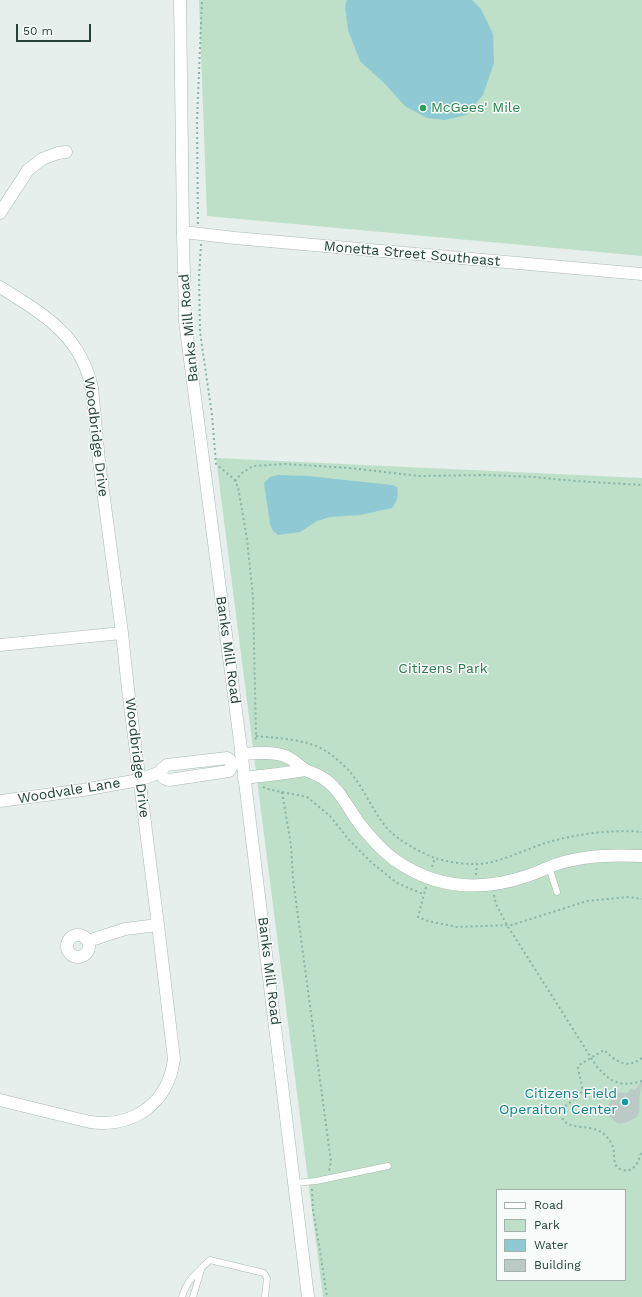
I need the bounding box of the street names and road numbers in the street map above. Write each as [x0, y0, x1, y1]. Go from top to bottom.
street label: Monetta Street Southeast [323, 238, 501, 270]
street label: Banks Mill Road [176, 273, 202, 383]
street label: Woodbridge Drive [80, 376, 112, 498]
street label: Banks Mill Road [212, 595, 244, 705]
street label: Woodbridge Drive [121, 697, 153, 819]
street label: Woodvale Lane [16, 775, 122, 807]
street label: Banks Mill Road [254, 916, 284, 1026]

